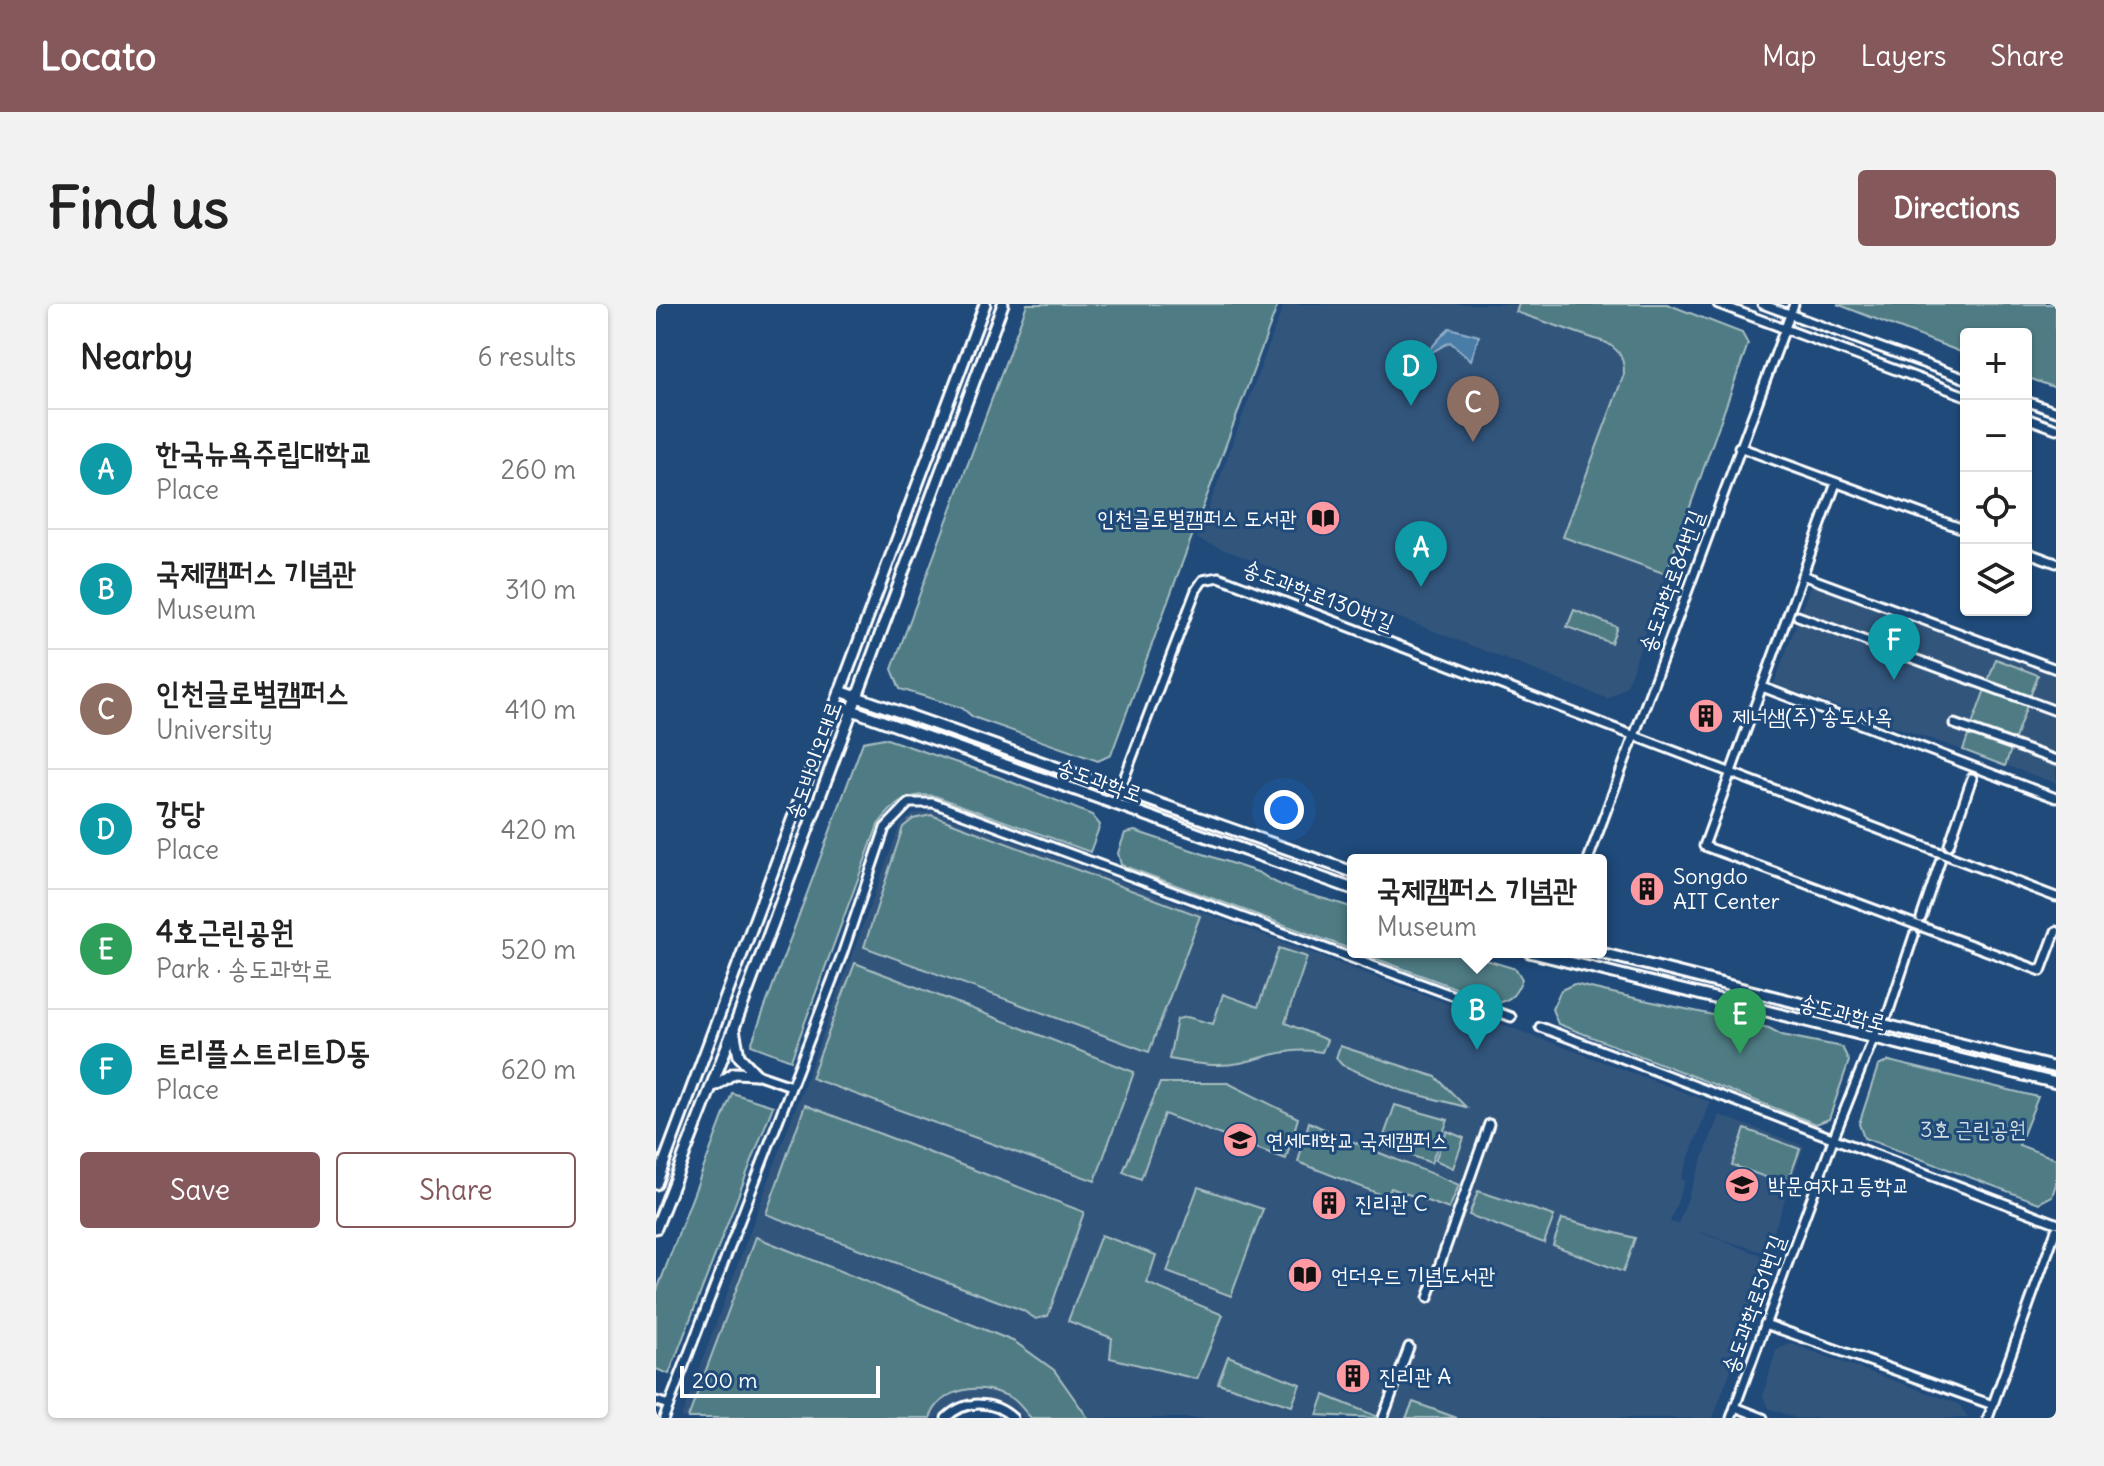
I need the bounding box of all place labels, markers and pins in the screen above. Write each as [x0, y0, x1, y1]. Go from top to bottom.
pin: D [1385, 340, 1437, 406]
pin: C [1447, 376, 1499, 442]
library icon: 인천글로벌캠퍼스 도서관 [1304, 499, 1342, 537]
place label: 인천글로벌캠퍼스 도서관 [1097, 504, 1297, 532]
pin: A [1395, 521, 1447, 587]
pin: F [1868, 614, 1920, 680]
building icon: 제너샘(주) 송도사옥 [1687, 697, 1725, 735]
place label: 제너샘(주) 송도사옥 [1732, 702, 1892, 730]
place label: Songdo AIT Center [1673, 862, 1780, 915]
building icon: Songdo AIT Center [1628, 870, 1666, 908]
pin: B [1451, 984, 1503, 1050]
pin: E [1714, 988, 1766, 1054]
school or university icon: 연세대학교 국제캠퍼스 [1221, 1121, 1259, 1159]
place label: 연세대학교 국제캠퍼스 [1266, 1126, 1448, 1154]
school or university icon: 박문여자고등학교 [1723, 1166, 1761, 1204]
place label: 박문여자고등학교 [1768, 1171, 1910, 1199]
building icon: 진리관 C [1310, 1184, 1348, 1222]
place label: 진리관 C [1355, 1189, 1428, 1217]
library icon: 언더우드 기념도서관 [1286, 1256, 1324, 1294]
place label: 언더우드 기념도서관 [1331, 1261, 1496, 1289]
building icon: 진리관 A [1334, 1357, 1372, 1395]
place label: 진리관 A [1379, 1362, 1451, 1390]

